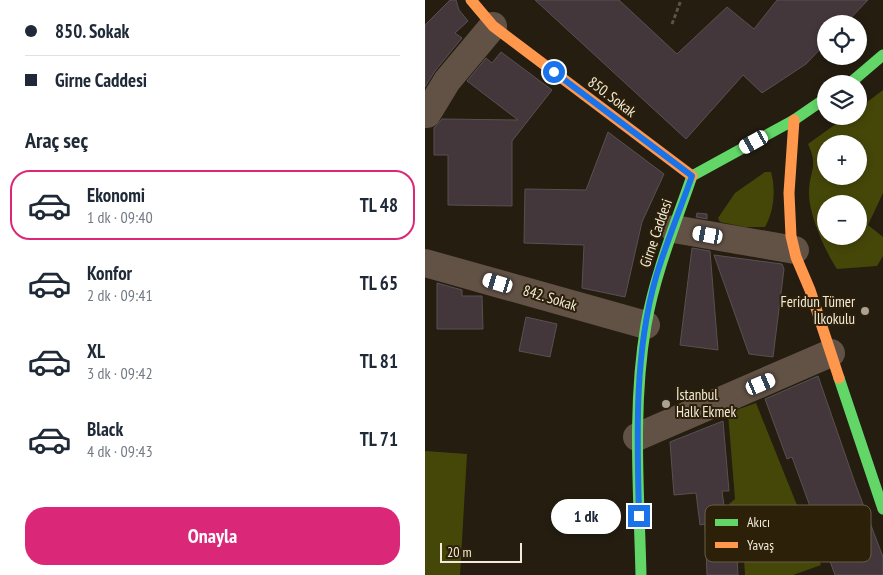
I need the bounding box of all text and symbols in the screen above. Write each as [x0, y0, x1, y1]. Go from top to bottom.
map controls [817, 15, 867, 245]
button: locate [817, 15, 867, 65]
text: 850. Sokak [55, 19, 129, 43]
route start [543, 61, 565, 83]
text: Girne Caddesi [55, 68, 147, 92]
street label: 850. Sokak [584, 72, 640, 121]
button: layers [817, 75, 867, 125]
text: Araç seç [25, 126, 88, 154]
car [737, 128, 770, 156]
button: + [817, 135, 867, 185]
icon: car [27, 183, 72, 228]
text: Ekonomi [87, 183, 145, 207]
text: TL 48 [360, 193, 398, 217]
button: − [817, 195, 867, 245]
street label: Girne Caddesi [635, 196, 676, 269]
text: 1 dk · 09:40 [87, 207, 153, 227]
car [691, 225, 724, 245]
icon: car [27, 261, 72, 306]
text: Konfor [87, 261, 132, 285]
text: TL 65 [360, 271, 398, 295]
car [481, 271, 514, 295]
street label: 842. Sokak [521, 280, 580, 315]
text: 2 dk · 09:41 [87, 285, 153, 305]
place label: Feridun Tümer İlkokulu [780, 292, 856, 328]
marker: Feridun Tümer İlkokulu [859, 305, 871, 317]
icon: car [27, 339, 72, 384]
text: XL [87, 339, 105, 363]
text: TL 81 [360, 349, 398, 373]
text: 3 dk · 09:42 [87, 363, 153, 383]
car [744, 371, 777, 397]
place label: İstanbul Halk Ekmek [676, 385, 736, 421]
marker: İstanbul Halk Ekmek [660, 398, 672, 410]
icon: car [27, 417, 72, 462]
text: Black [87, 417, 123, 441]
text: TL 71 [360, 427, 398, 451]
text: 4 dk · 09:43 [87, 441, 153, 461]
callout: 1 dk [551, 498, 621, 534]
route end [628, 505, 650, 527]
legend [705, 505, 871, 562]
text: 1 dk [574, 506, 598, 526]
button: Onayla [25, 507, 400, 565]
text: Akıcı [747, 513, 770, 531]
text: Yavaş [747, 536, 774, 554]
scale bar [440, 540, 523, 563]
text: 20 m [447, 543, 472, 561]

